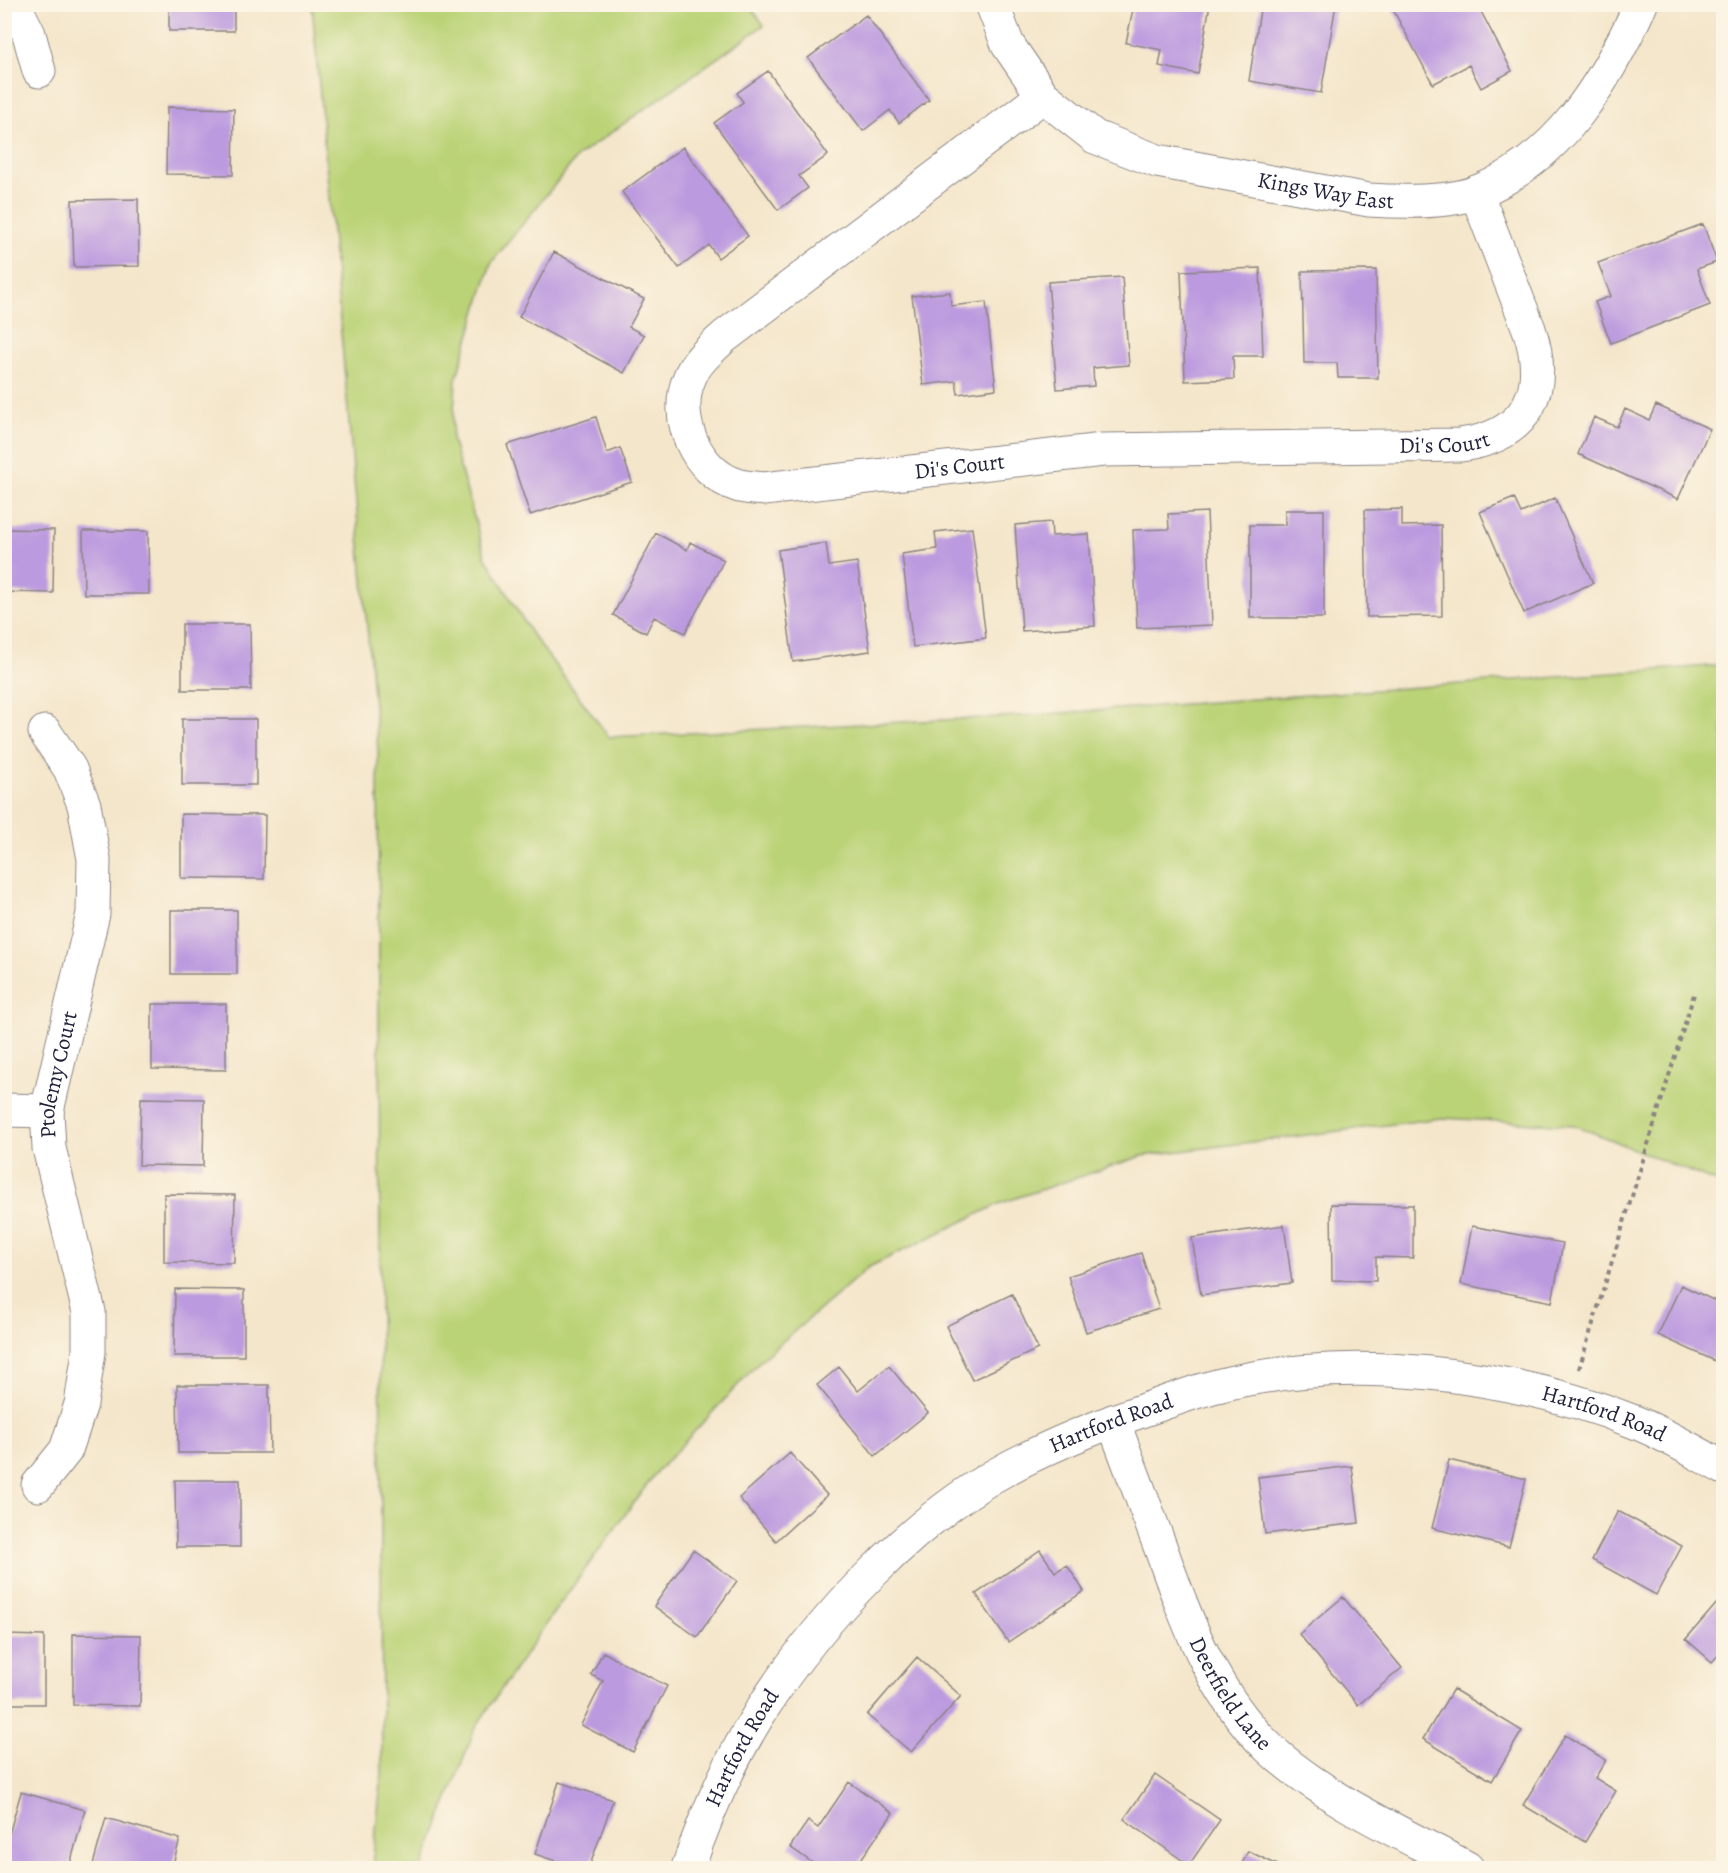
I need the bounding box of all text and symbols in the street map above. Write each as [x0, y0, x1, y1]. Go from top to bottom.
street label: Kings Way East [1255, 165, 1394, 216]
street label: Di's Court [1399, 424, 1494, 461]
street label: Di's Court [913, 446, 1006, 487]
street label: Ptolemy Court [32, 1008, 85, 1139]
street label: Hartford Road [1539, 1378, 1672, 1449]
street label: Hartford Road [1044, 1386, 1177, 1461]
street label: Deerfield Lane [1182, 1632, 1278, 1757]
street label: Hartford Road [698, 1683, 786, 1811]

